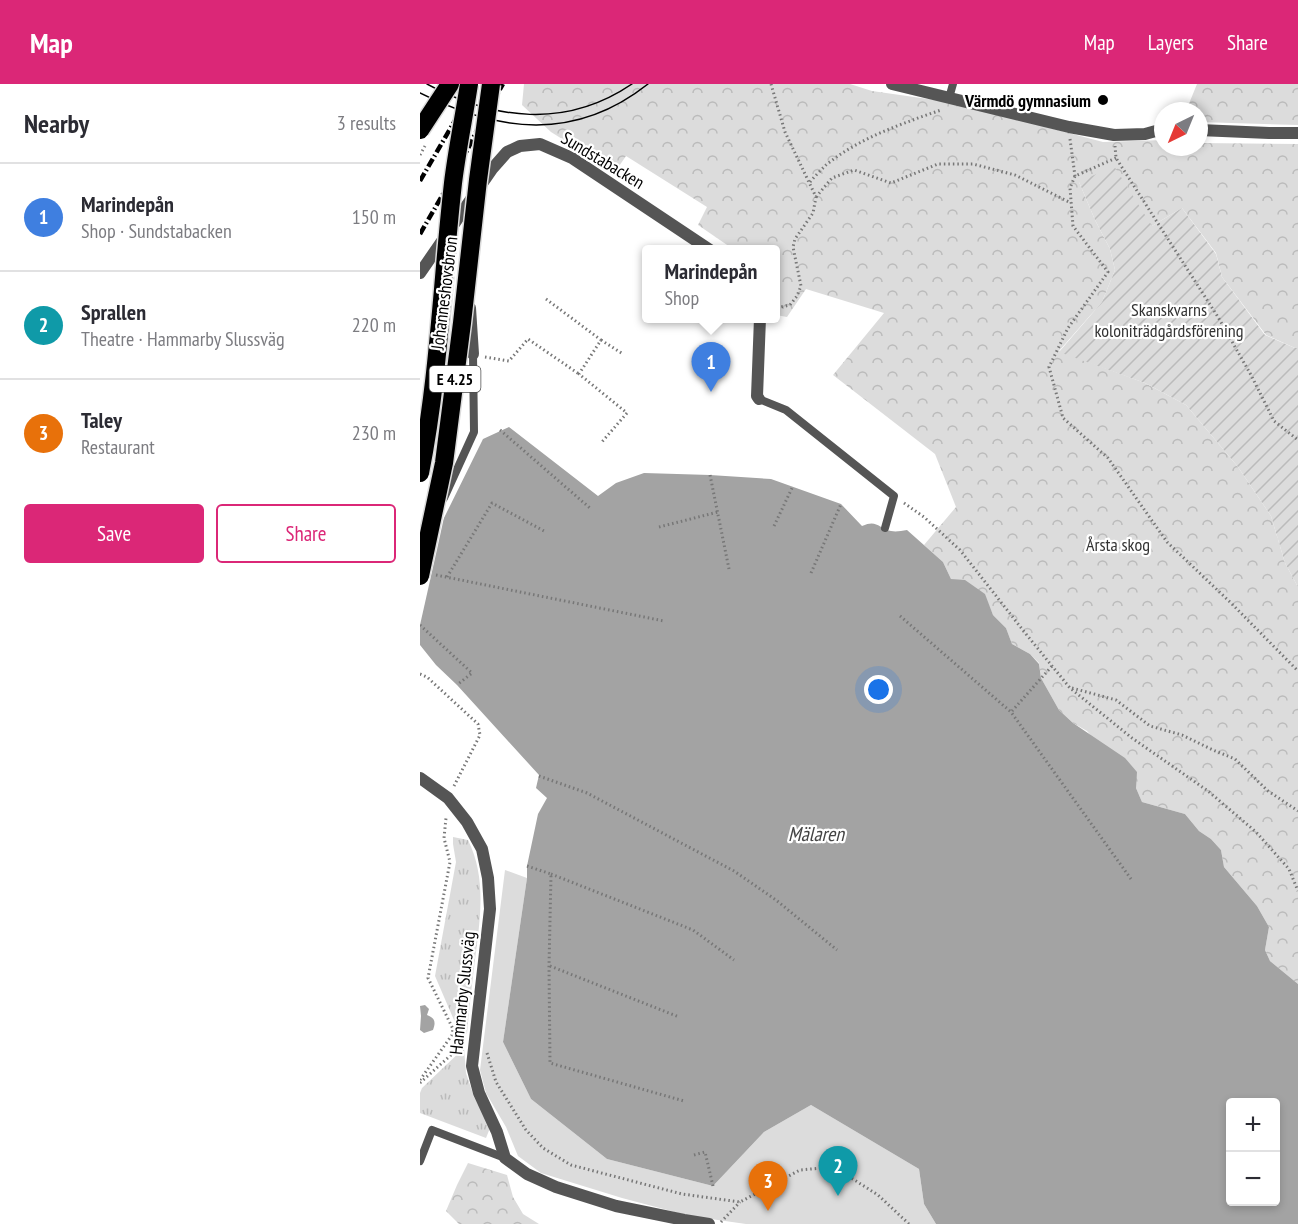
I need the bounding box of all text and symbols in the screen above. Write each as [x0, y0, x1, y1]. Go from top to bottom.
text: Map [30, 24, 73, 61]
text: Map [1084, 29, 1115, 56]
text: Layers [1148, 29, 1194, 56]
text: Share [1227, 29, 1268, 56]
place label: Värmdö gymnasium [964, 89, 1091, 112]
marker: Värmdö gymnasium [1096, 93, 1110, 107]
north arrow [1154, 102, 1208, 156]
text: Nearby [24, 107, 89, 140]
text: 3 results [337, 110, 396, 136]
street label: Sundstabacken [557, 126, 649, 194]
text: Marindepån [81, 190, 174, 218]
text: 1 [39, 204, 48, 230]
text: 150 m [352, 204, 396, 230]
text: Shop · Sundstabacken [81, 218, 232, 244]
street label: Johanneshovsbron [426, 235, 462, 352]
popup [642, 245, 780, 323]
text: Marindepån [665, 257, 757, 285]
text: Shop [665, 285, 699, 311]
text: Sprallen [81, 298, 146, 326]
park label: Skanskvarns koloniträdgårdsförening [1094, 298, 1244, 342]
text: 2 [39, 312, 48, 338]
text: 220 m [352, 312, 396, 338]
text: Theatre · Hammarby Slussväg [81, 326, 285, 352]
pin: 1 [692, 342, 730, 392]
road number: E 4.25 [429, 366, 480, 392]
text: Taley [81, 406, 122, 434]
text: 3 [39, 420, 48, 446]
text: 230 m [352, 420, 396, 446]
text: Restaurant [81, 434, 155, 460]
button: Save [24, 504, 204, 563]
button: Share [216, 504, 396, 563]
park label: Årsta skog [1086, 533, 1150, 556]
your location [864, 675, 893, 704]
water label: Mälaren [788, 821, 845, 847]
street label: Hammarby Slussväg [444, 930, 480, 1056]
map controls [1226, 1098, 1280, 1206]
button: + [1226, 1098, 1280, 1152]
pin: 2 [818, 1146, 858, 1196]
button: − [1226, 1152, 1280, 1206]
pin: 3 [748, 1162, 788, 1211]

